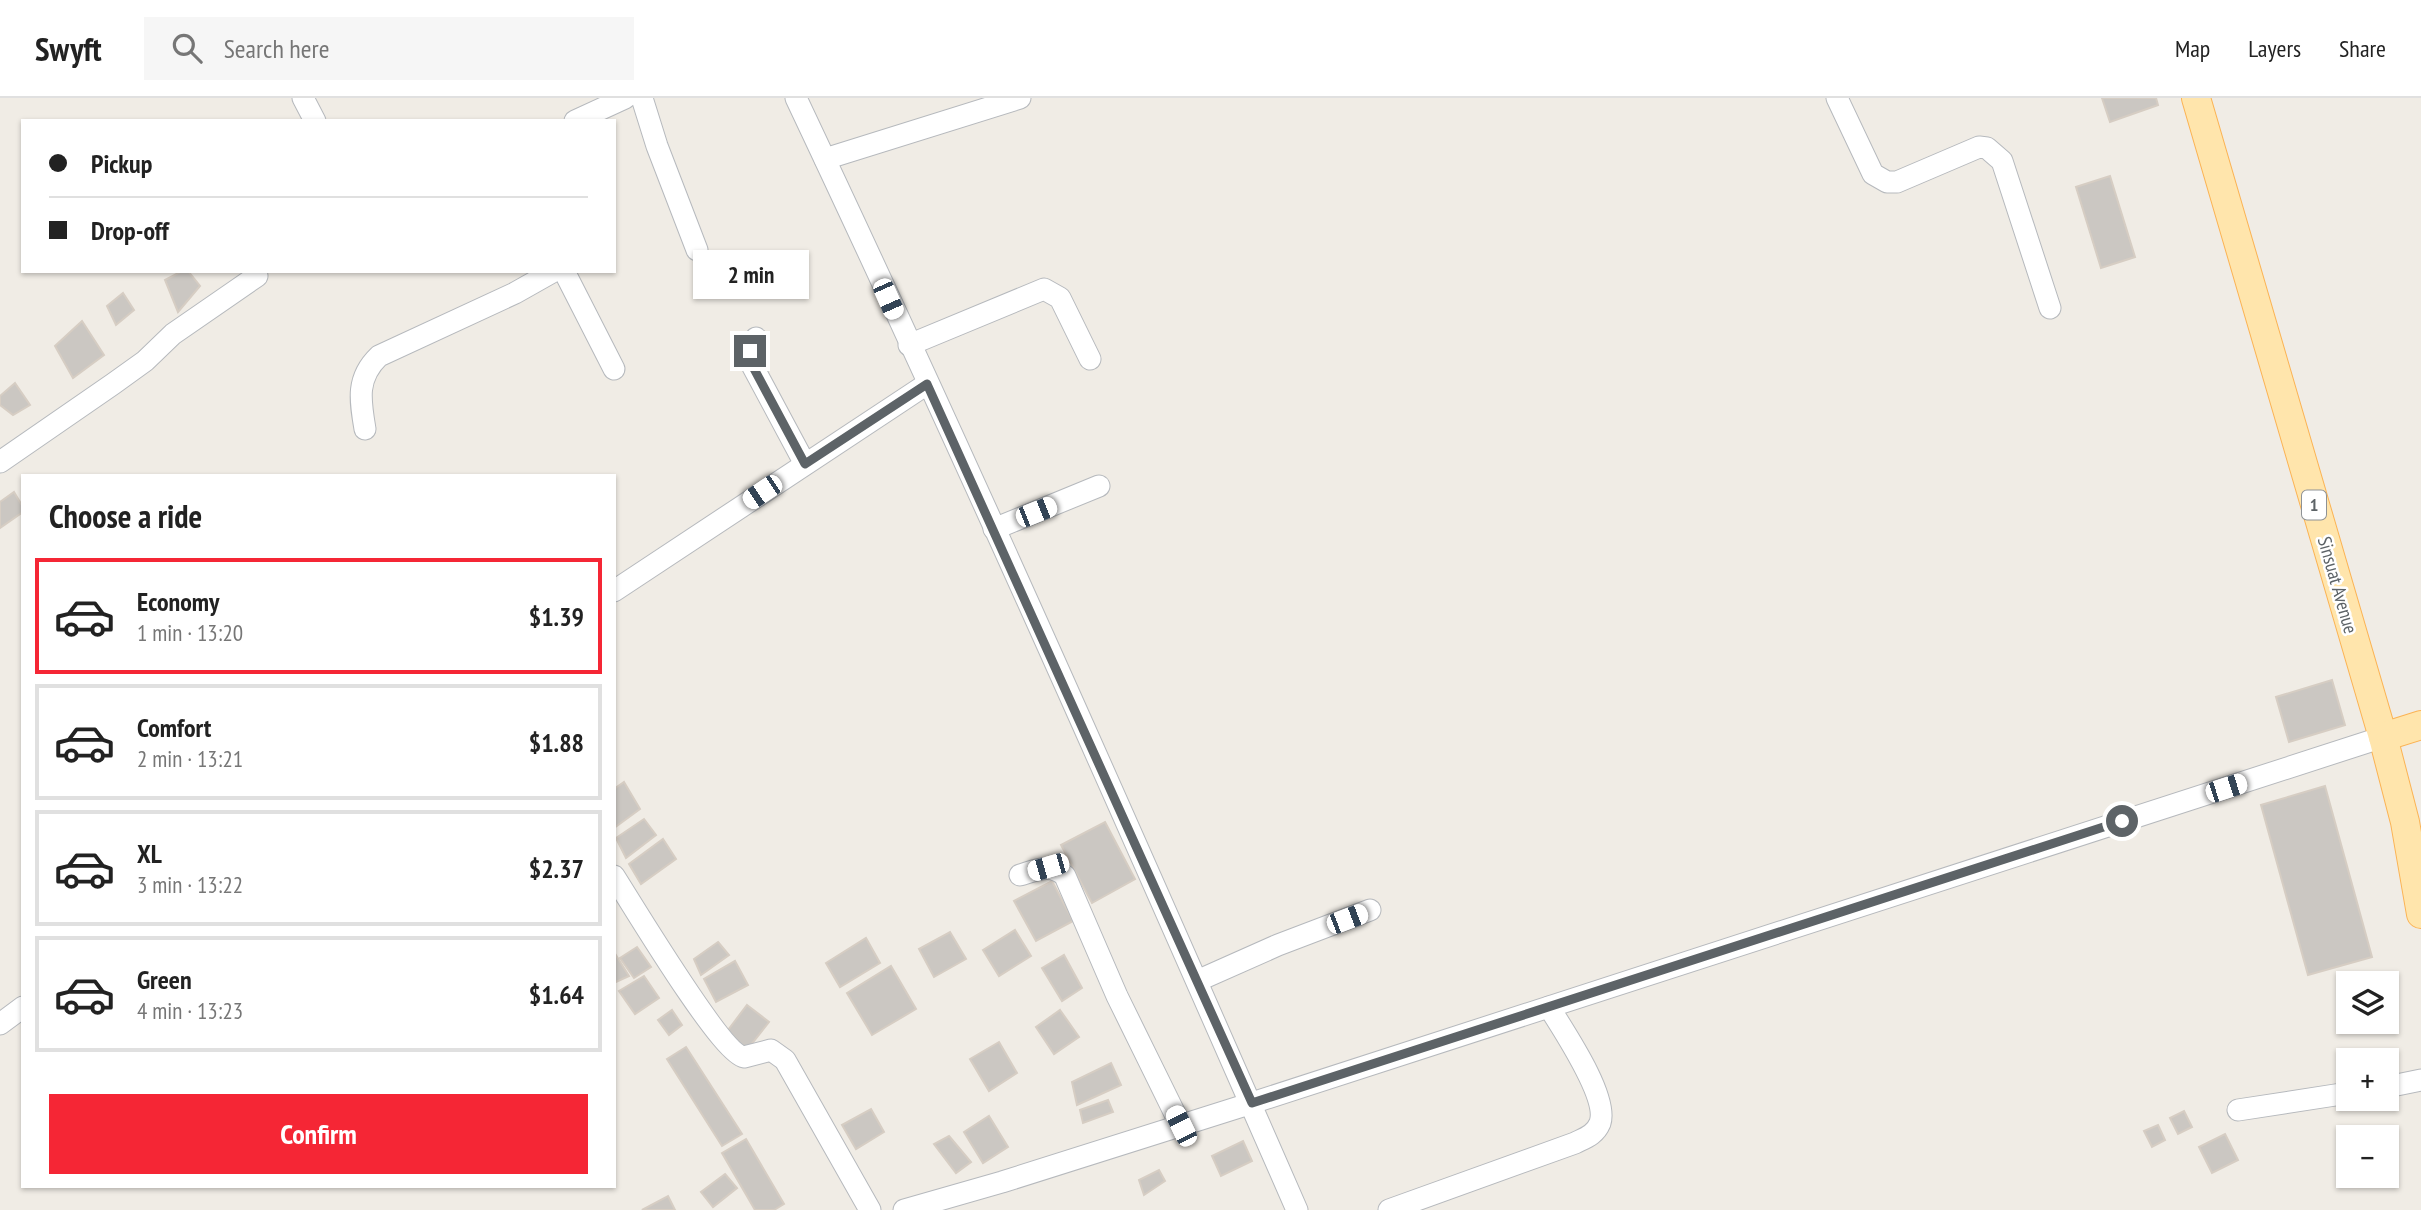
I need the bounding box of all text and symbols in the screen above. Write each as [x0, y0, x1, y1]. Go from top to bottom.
search box [144, 17, 634, 80]
text: Swyft [35, 27, 102, 70]
icon: search [168, 29, 206, 67]
text: Search here [224, 32, 329, 65]
text: Map [2175, 33, 2210, 64]
text: Layers [2248, 33, 2301, 64]
text: Share [2339, 33, 2386, 64]
text: Pickup [91, 147, 152, 180]
text: Drop-off [91, 214, 169, 247]
callout: 2 min [692, 250, 808, 299]
text: 2 min [728, 260, 774, 289]
car [870, 276, 907, 322]
route end [734, 335, 766, 367]
car [739, 472, 786, 512]
road number: 1 [2302, 491, 2326, 520]
car [1013, 494, 1060, 530]
text: Choose a ride [49, 495, 202, 537]
street label: Sinsuat Avenue [2313, 534, 2363, 636]
icon: car [53, 585, 116, 648]
text: Economy [137, 585, 219, 618]
text: $1.39 [529, 600, 584, 633]
text: 1 min · 13:20 [137, 618, 243, 647]
icon: car [53, 711, 116, 774]
text: Comfort [137, 711, 211, 744]
text: $1.88 [529, 726, 584, 759]
text: 2 min · 13:21 [137, 744, 243, 773]
car [2203, 772, 2250, 804]
route start [2106, 805, 2138, 837]
icon: car [53, 837, 116, 900]
text: XL [137, 837, 162, 870]
car [1025, 851, 1072, 883]
text: $2.37 [529, 852, 584, 885]
text: 3 min · 13:22 [137, 870, 243, 899]
car [1324, 902, 1371, 936]
icon: car [53, 963, 116, 1026]
text: Green [137, 963, 192, 996]
map controls [2336, 971, 2399, 1188]
button: layers [2336, 971, 2399, 1034]
text: $1.64 [529, 978, 584, 1011]
text: 4 min · 13:23 [137, 996, 243, 1025]
button: + [2336, 1048, 2399, 1111]
button: Confirm [49, 1094, 588, 1174]
car [1163, 1103, 1200, 1149]
button: − [2336, 1125, 2399, 1188]

